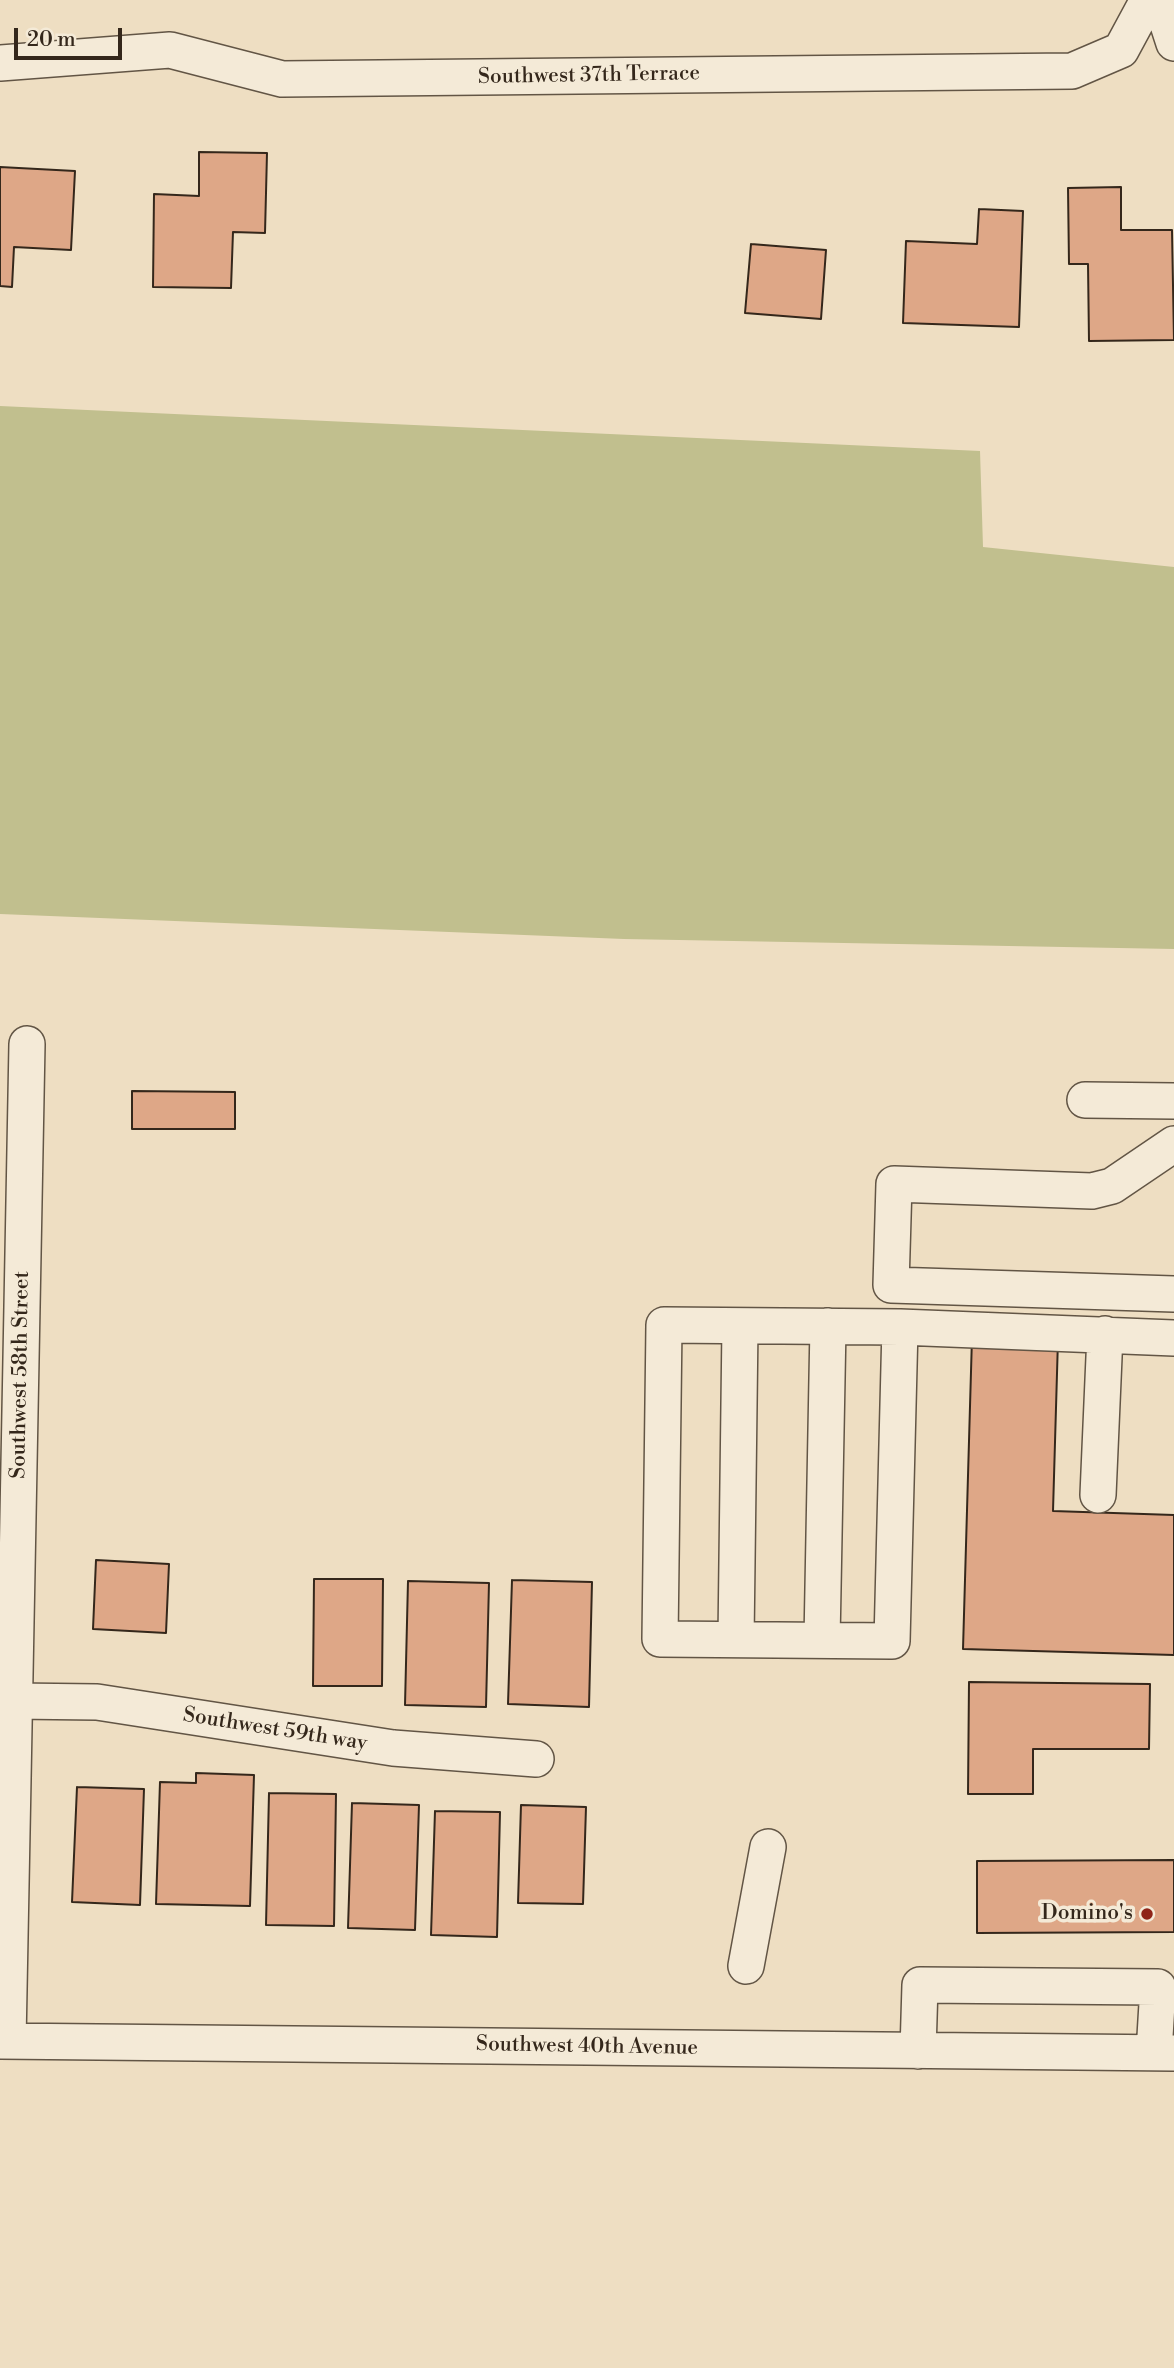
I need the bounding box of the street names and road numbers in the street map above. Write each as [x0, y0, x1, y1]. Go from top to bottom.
street label: Southwest 37th Terrace [478, 61, 700, 91]
street label: Southwest 58th Street [7, 1271, 35, 1479]
street label: Southwest 59th way [181, 1703, 369, 1757]
street label: Southwest 40th Avenue [476, 2032, 698, 2062]

